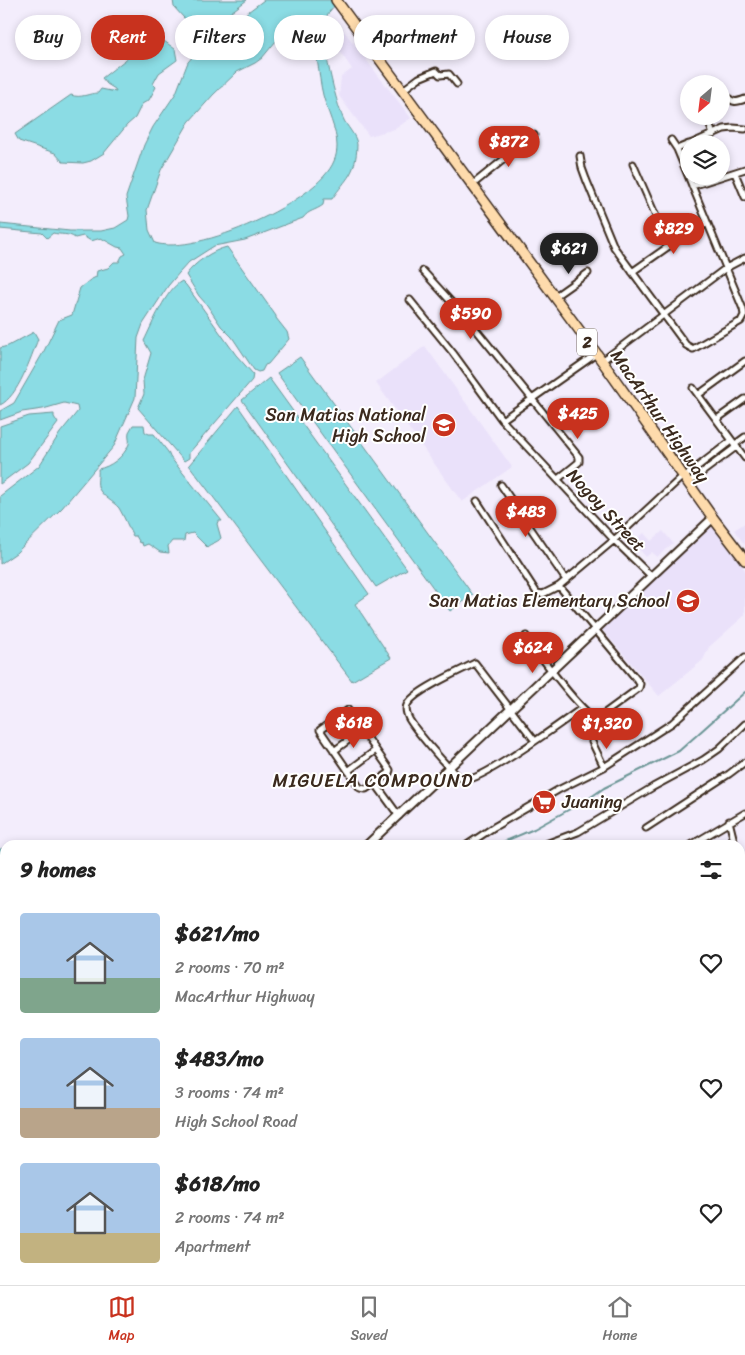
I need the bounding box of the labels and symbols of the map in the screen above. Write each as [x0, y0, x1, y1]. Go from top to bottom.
north arrow [680, 75, 730, 125]
pin: $872 [479, 126, 539, 168]
pin: $829 [644, 212, 704, 255]
pin: $621 [539, 232, 599, 275]
pin: $590 [441, 298, 501, 340]
road number: 2 [577, 328, 597, 356]
street label: MacArthur Highway [602, 342, 719, 490]
pin: $425 [548, 398, 608, 440]
place label: San Matias National High School [266, 399, 427, 452]
school or university icon: San Matias National High School [431, 412, 457, 438]
street label: Nogoy Street [558, 460, 654, 560]
pin: $483 [496, 496, 556, 538]
place label: San Matias Elementary School [429, 585, 671, 617]
school or university icon: San Matias Elementary School [675, 588, 701, 614]
pin: $624 [503, 632, 563, 674]
pin: $618 [324, 706, 384, 749]
pin: $1,320 [566, 708, 648, 750]
district label: MIGUELA COMPOUND [273, 764, 473, 797]
place label: Juaning [561, 786, 623, 818]
supermarket icon: Juaning [531, 789, 557, 815]

